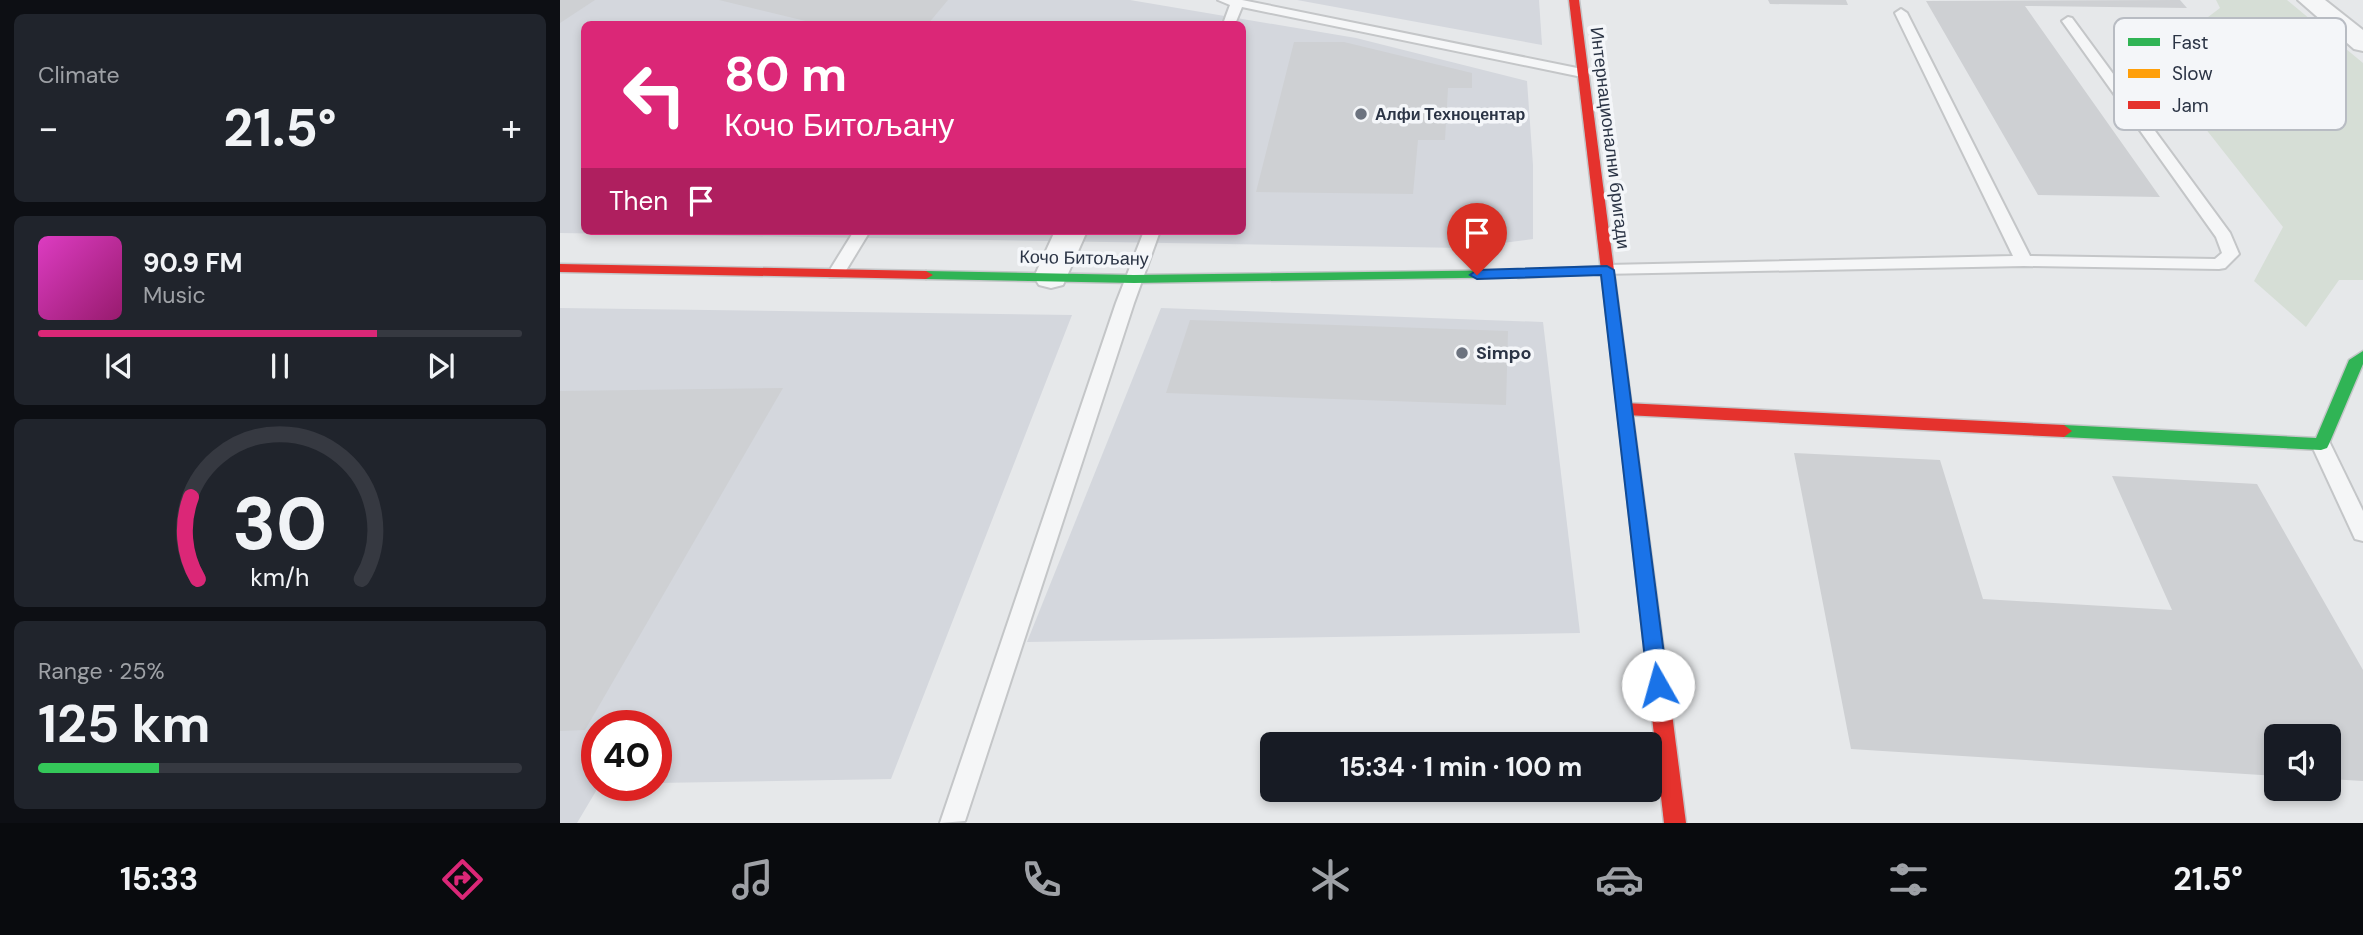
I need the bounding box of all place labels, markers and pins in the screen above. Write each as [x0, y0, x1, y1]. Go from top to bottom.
place label: Алфи Техноцентар [1375, 104, 1525, 125]
marker: Алфи Техноцентар [1353, 106, 1369, 122]
pin [1447, 203, 1507, 275]
place label: Simpo [1476, 341, 1532, 365]
marker: Simpo [1454, 345, 1470, 361]

